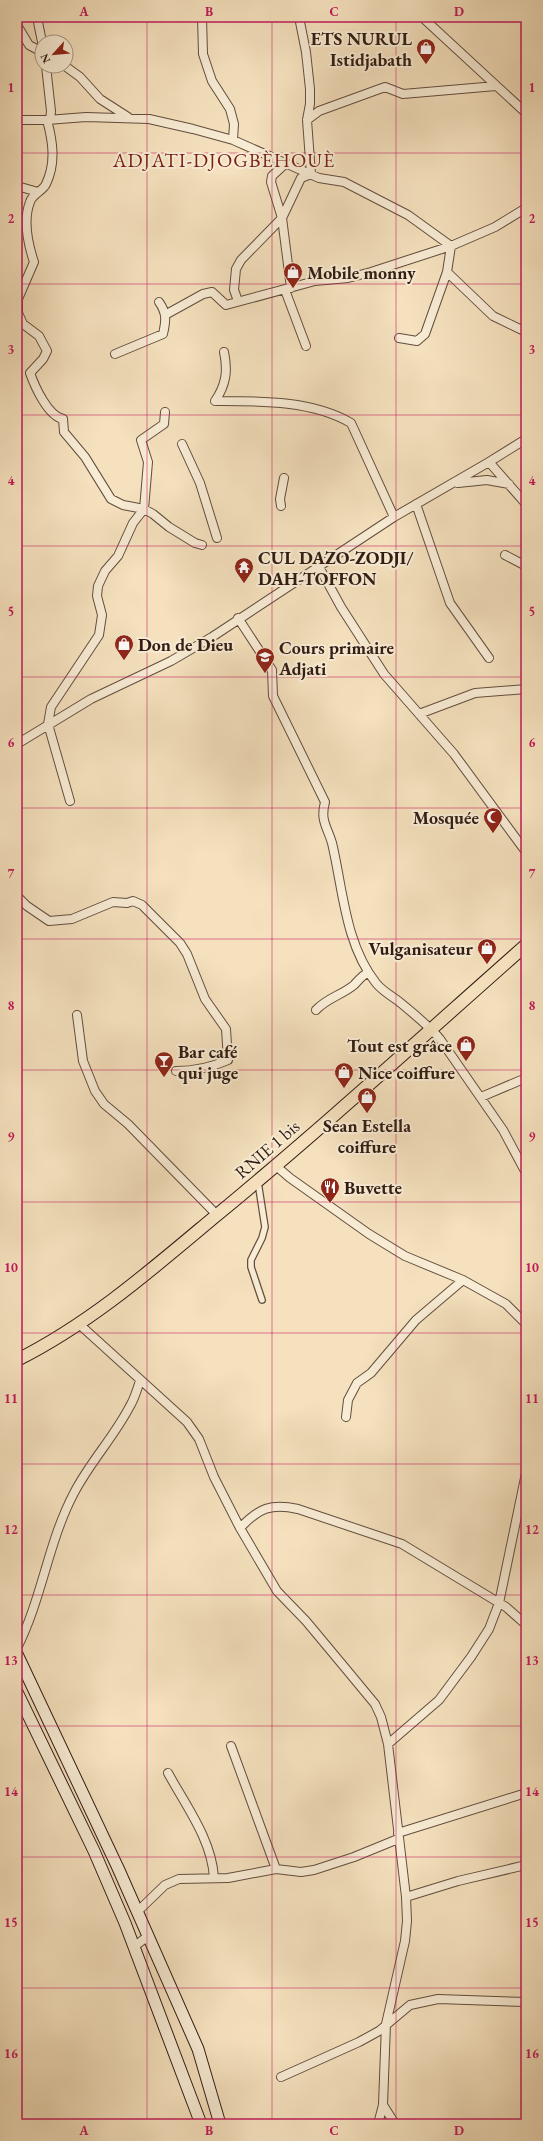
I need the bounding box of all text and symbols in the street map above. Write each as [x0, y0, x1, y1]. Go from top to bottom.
text: A [78, 3, 89, 20]
text: B [205, 3, 213, 20]
text: C [329, 3, 339, 20]
text: D [454, 3, 464, 20]
place label: ETS NURUL Istidjabath [311, 27, 412, 71]
north arrow [34, 34, 74, 74]
shop icon: ETS NURUL Istidjabath [415, 37, 437, 65]
text: N [37, 51, 53, 66]
text: 1 [8, 79, 15, 96]
text: 1 [529, 79, 536, 96]
district label: ADJATI-DJOGBÈHOUÈ [112, 147, 335, 173]
text: 2 [8, 210, 15, 227]
text: 2 [529, 210, 536, 227]
shop icon: Mobile monny [282, 261, 304, 289]
place label: Mobile monny [307, 261, 416, 284]
text: 3 [8, 341, 15, 358]
text: 3 [529, 341, 536, 358]
text: 4 [8, 472, 15, 489]
text: 4 [529, 472, 536, 489]
place label: CUL DAZO-ZODJI/ DAH-TOFFON [258, 546, 414, 590]
temple icon: CUL DAZO-ZODJI/ DAH-TOFFON [233, 556, 255, 584]
text: 5 [8, 603, 14, 620]
text: 5 [529, 603, 535, 620]
shop icon: Don de Dieu [113, 633, 135, 661]
place label: Don de Dieu [138, 633, 233, 656]
place label: Cours primaire Adjati [278, 636, 395, 680]
school or university icon: Cours primaire Adjati [254, 646, 276, 674]
text: 6 [8, 734, 15, 751]
text: 6 [529, 734, 536, 751]
place label: Mosquée [413, 806, 479, 829]
mosque icon: Mosquée [482, 806, 504, 834]
text: 7 [8, 865, 15, 882]
text: 7 [529, 865, 536, 882]
place label: Vulganisateur [368, 937, 474, 960]
shop icon: Vulganisateur [476, 937, 498, 965]
text: 8 [8, 997, 15, 1014]
text: 8 [529, 997, 536, 1014]
place label: Tout est grâce [347, 1034, 452, 1057]
shop icon: Tout est grâce [455, 1034, 477, 1062]
place label: Bar café qui juge [178, 1040, 239, 1084]
bar icon: Bar café qui juge [153, 1050, 175, 1078]
shop icon: Nice coiffure [333, 1061, 355, 1089]
place label: Nice coiffure [358, 1061, 455, 1084]
shop icon: Sean Estella coiffure [356, 1086, 378, 1114]
street label: RNIE 1 bis [230, 1114, 304, 1183]
place label: Sean Estella coiffure [323, 1114, 411, 1158]
text: 9 [8, 1128, 15, 1145]
text: 9 [529, 1128, 536, 1145]
restaurant icon: Buvette [319, 1176, 341, 1204]
place label: Buvette [344, 1176, 403, 1199]
text: 10 [4, 1259, 18, 1276]
text: 10 [525, 1259, 539, 1276]
text: 11 [4, 1390, 18, 1407]
text: 11 [525, 1390, 539, 1407]
text: 12 [4, 1521, 18, 1538]
text: 12 [525, 1521, 539, 1538]
text: 13 [4, 1652, 18, 1669]
text: 13 [525, 1652, 539, 1669]
text: 14 [4, 1783, 18, 1800]
text: 14 [525, 1783, 539, 1800]
text: 15 [4, 1914, 18, 1931]
text: 15 [525, 1914, 539, 1931]
text: 16 [4, 2045, 18, 2062]
text: 16 [525, 2045, 539, 2062]
text: A [78, 2122, 89, 2139]
text: B [205, 2122, 213, 2139]
text: C [329, 2122, 339, 2139]
text: D [454, 2122, 464, 2139]

